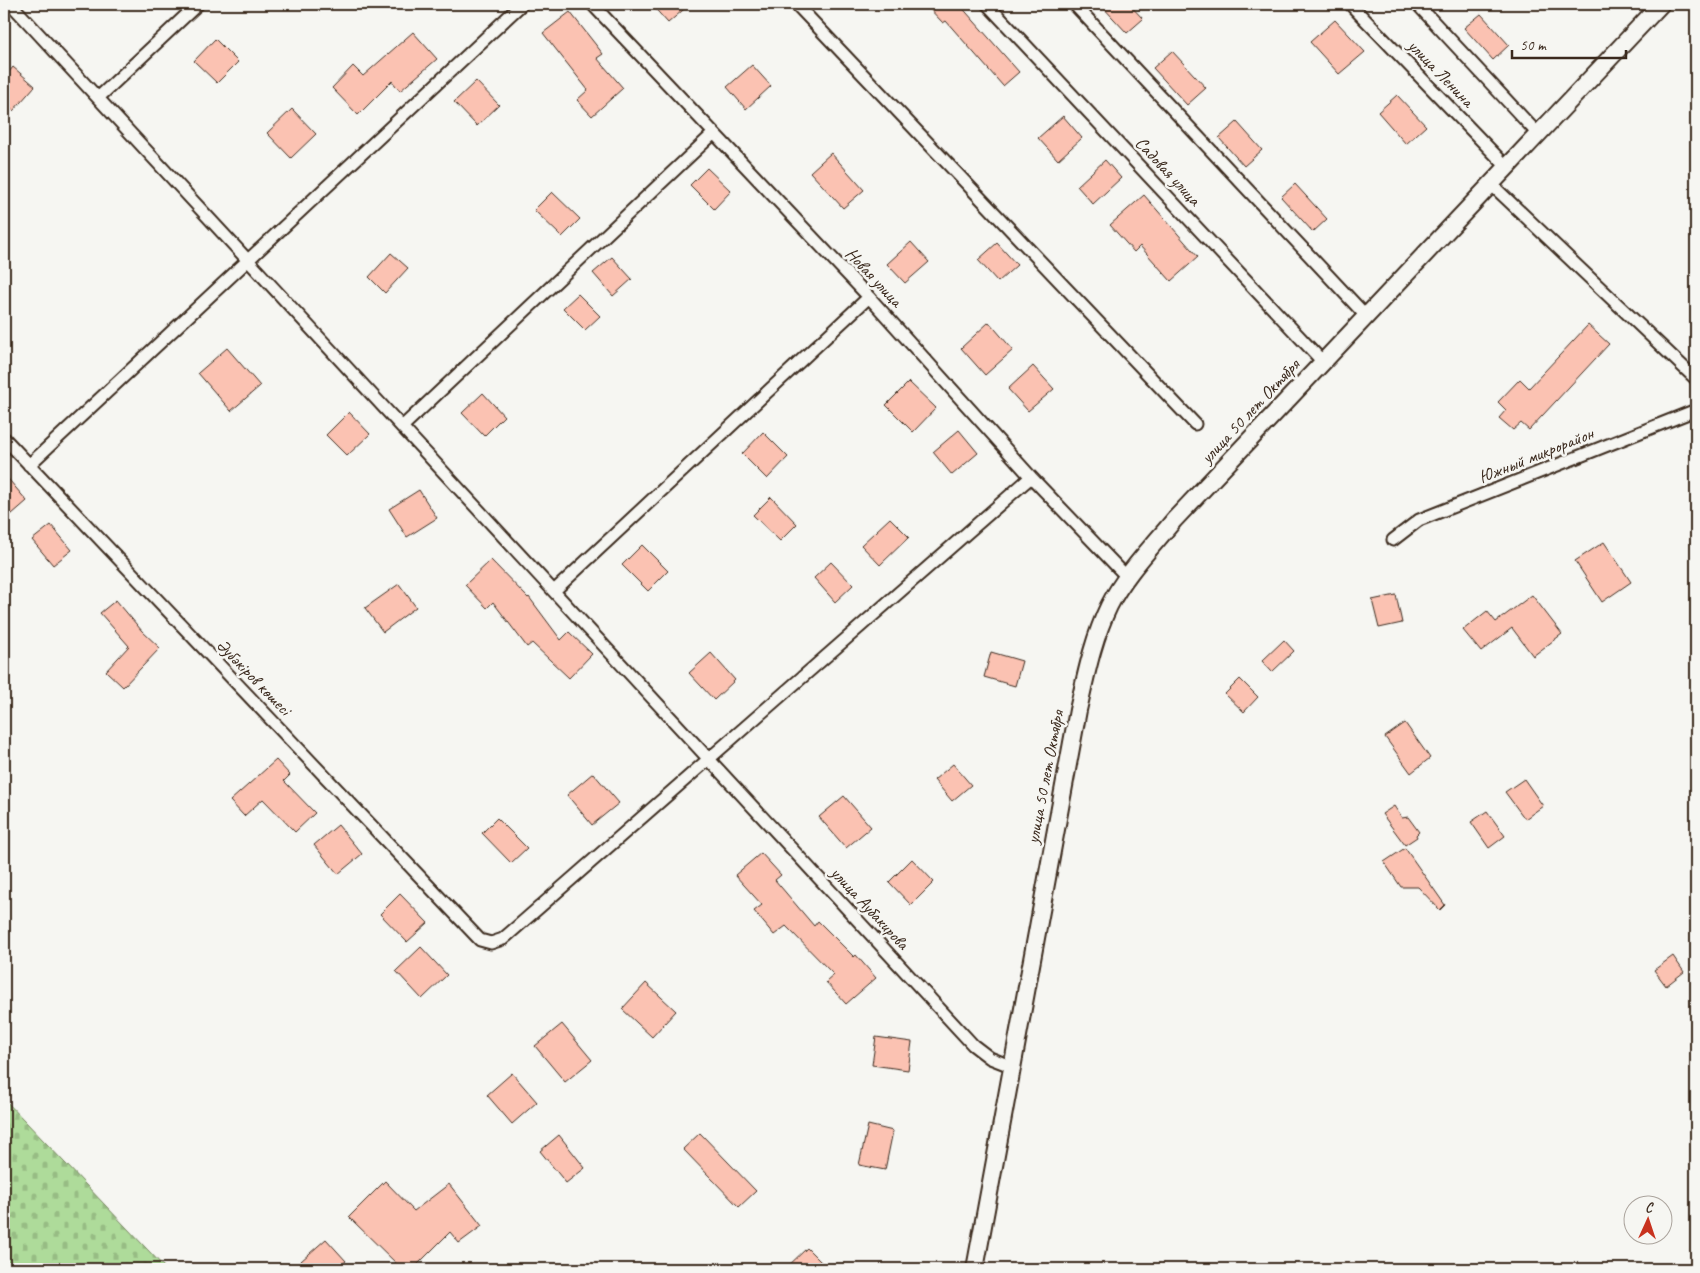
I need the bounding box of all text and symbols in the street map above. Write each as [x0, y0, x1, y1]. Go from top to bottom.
scale bar [1512, 28, 1626, 60]
street label: улица Ленина [1403, 34, 1480, 113]
text: 50 m [1520, 36, 1547, 55]
street label: Садовая улица [1131, 132, 1206, 211]
street label: Новая улица [841, 243, 908, 313]
street label: улица 50 лет Октября [1195, 353, 1305, 469]
street label: Южный микрорайон [1475, 421, 1598, 488]
street label: Әубәкіров көшесі [212, 634, 298, 722]
street label: улица 50 лет Октября [1021, 707, 1069, 846]
street label: улица Аубакирова [825, 861, 915, 955]
north arrow [1622, 1196, 1672, 1246]
text: С [1645, 1199, 1655, 1216]

